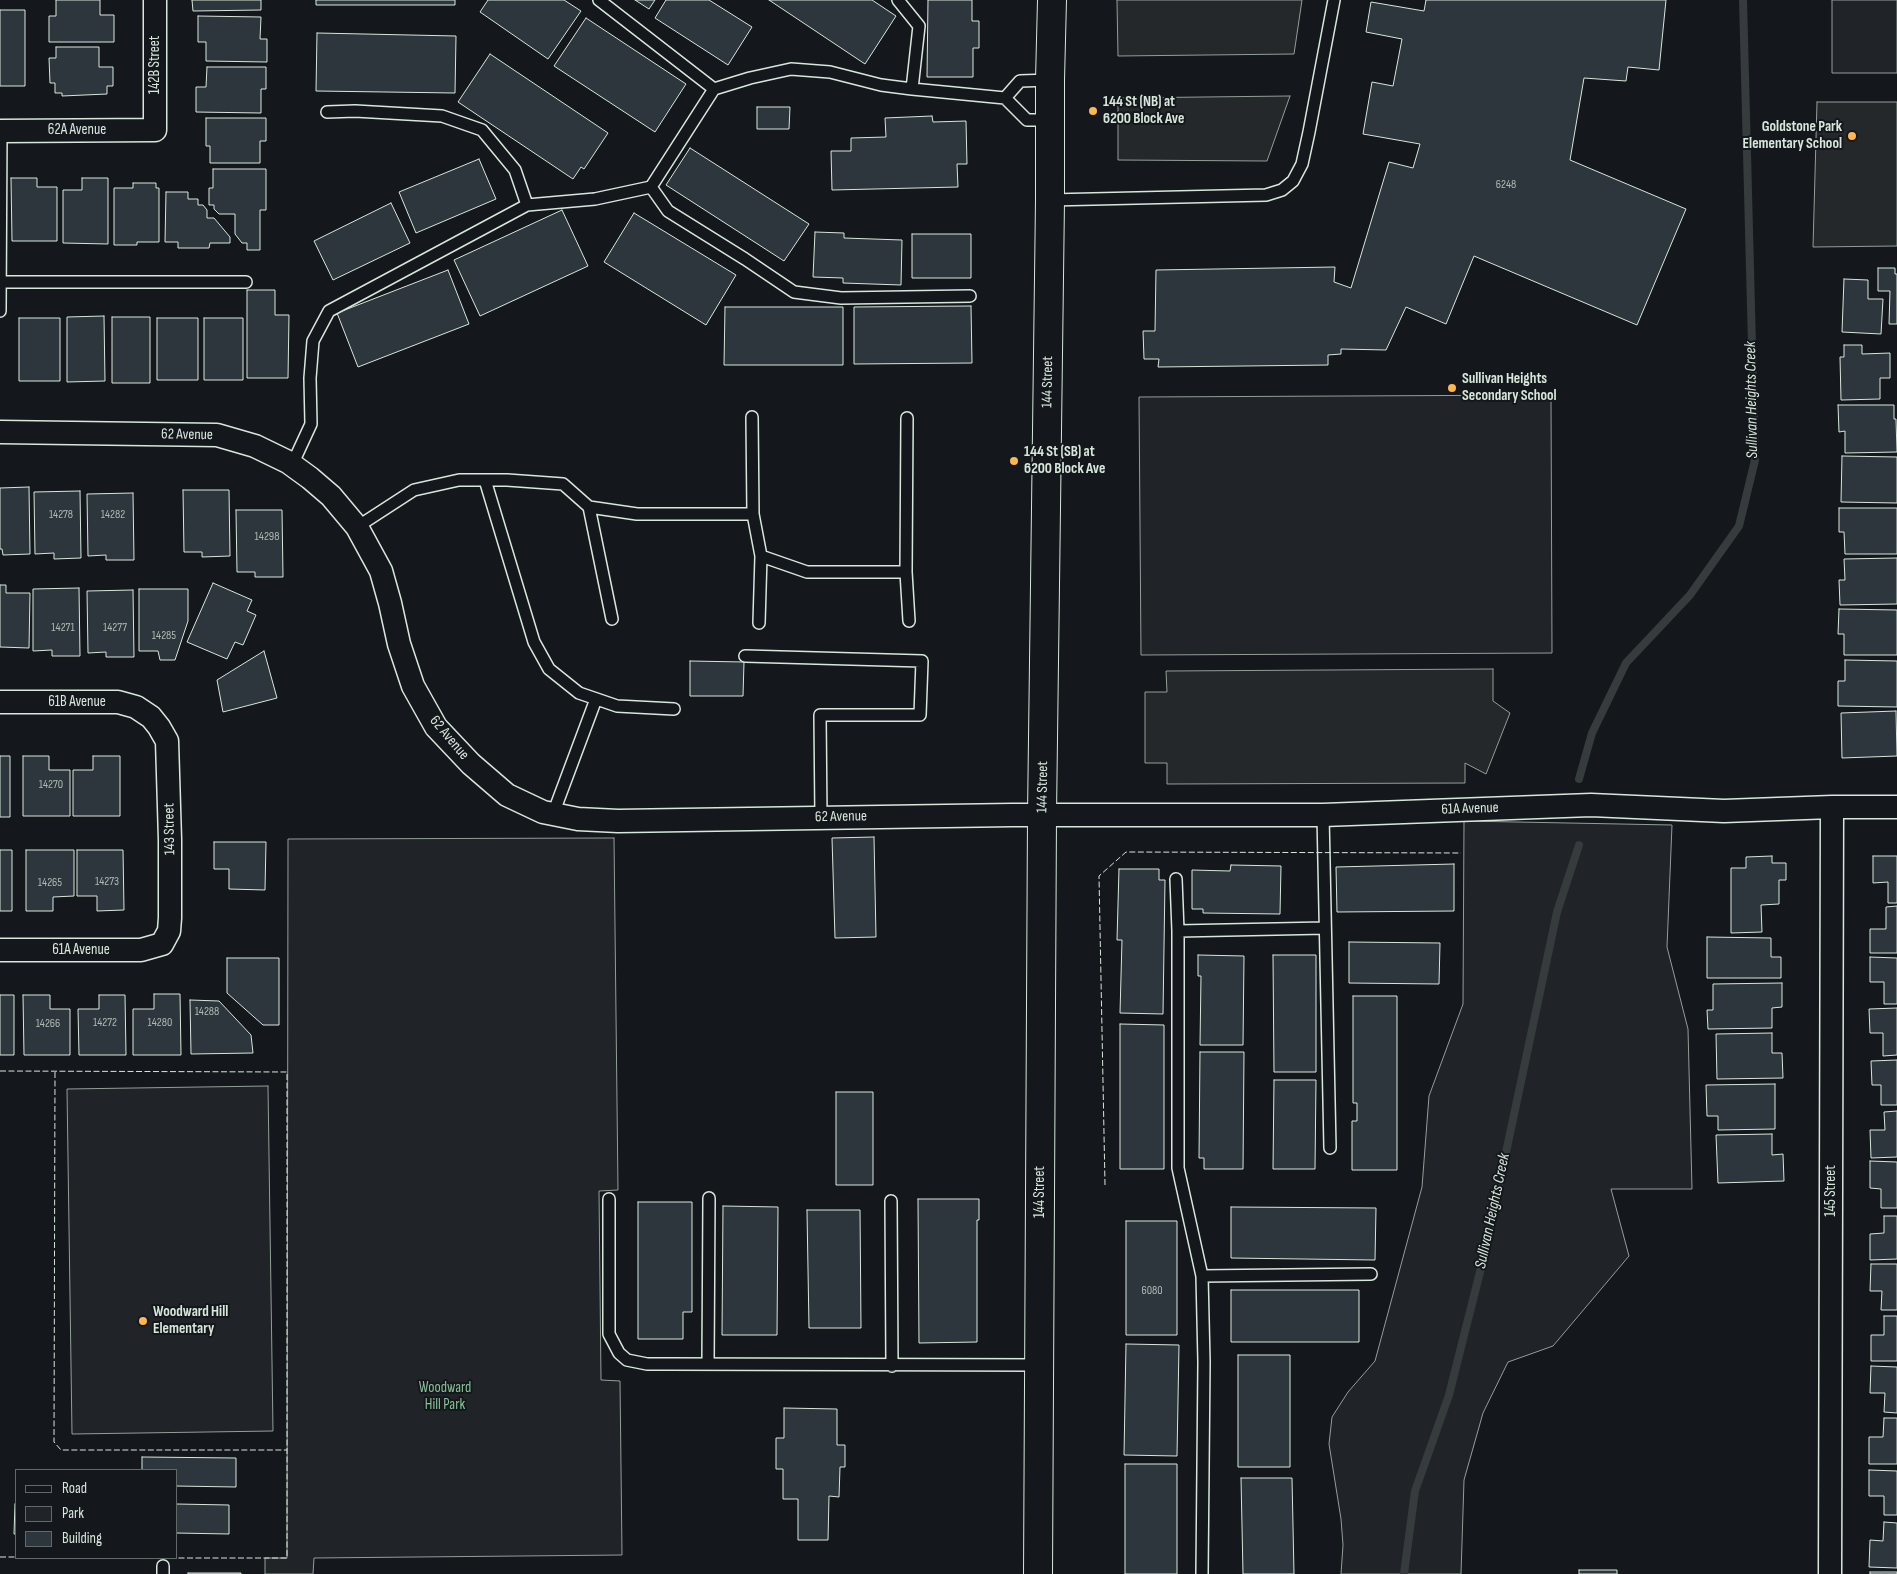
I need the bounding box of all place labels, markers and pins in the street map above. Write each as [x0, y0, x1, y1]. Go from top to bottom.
place label: 144 St (NB) at 6200 Block Ave [1103, 93, 1184, 128]
marker: 144 St (NB) at 6200 Block Ave [1087, 105, 1099, 117]
place label: Goldstone Park Elementary School [1743, 118, 1842, 153]
marker: Goldstone Park Elementary School [1846, 130, 1858, 142]
place label: Sullivan Heights Secondary School [1462, 370, 1557, 405]
marker: Sullivan Heights Secondary School [1446, 382, 1458, 394]
place label: 144 St (SB) at 6200 Block Ave [1024, 443, 1105, 478]
marker: 144 St (SB) at 6200 Block Ave [1008, 455, 1020, 467]
place label: Woodward Hill Elementary [153, 1303, 228, 1338]
marker: Woodward Hill Elementary [137, 1315, 149, 1327]

